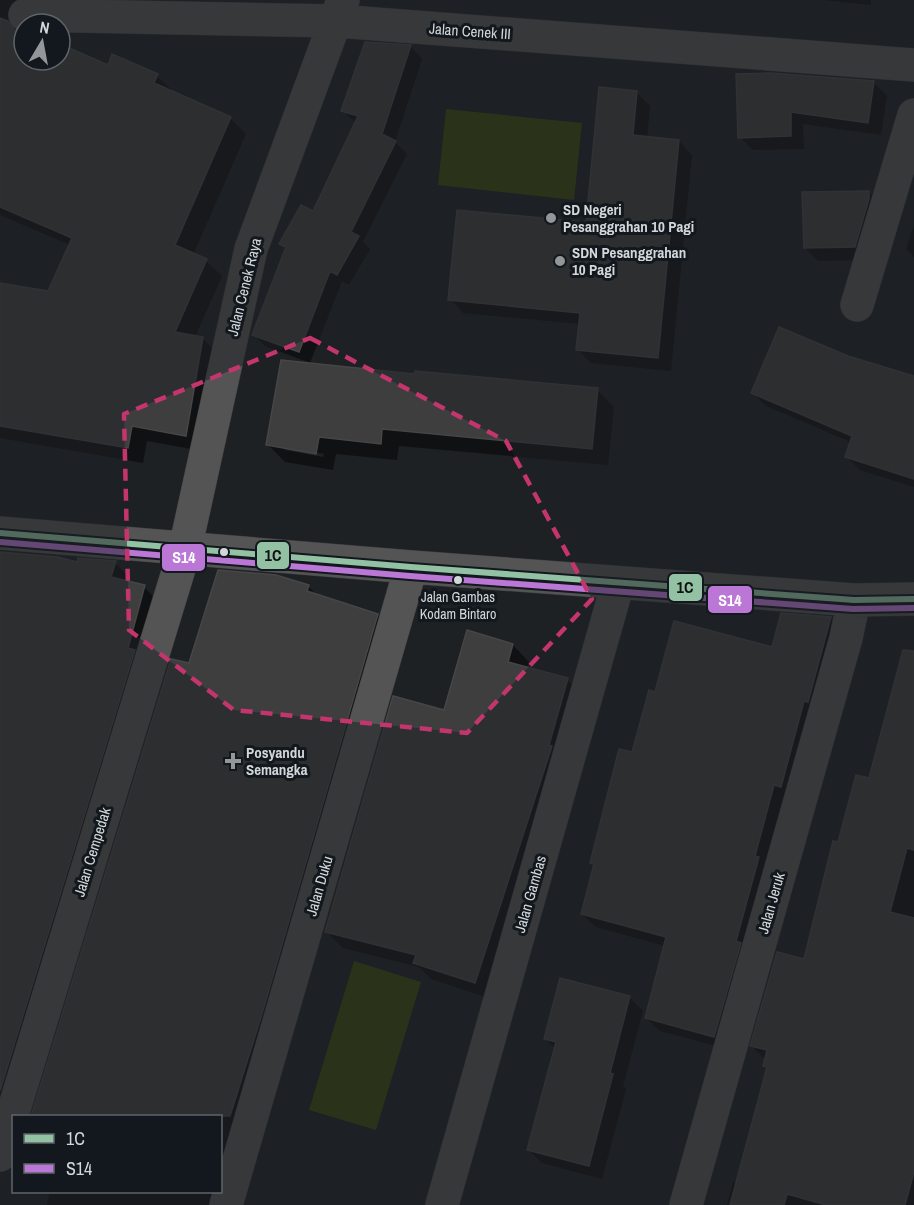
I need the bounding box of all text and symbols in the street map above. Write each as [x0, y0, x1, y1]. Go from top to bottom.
north arrow [12, 12, 72, 72]
text: N [38, 16, 51, 39]
street label: Jalan Cenek III [428, 18, 512, 44]
place label: SD Negeri Pesanggrahan 10 Pagi [563, 199, 694, 237]
marker: SD Negeri Pesanggrahan 10 Pagi [544, 211, 558, 225]
street label: Jalan Cenek Raya [222, 236, 266, 338]
place label: SDN Pesanggrahan 10 Pagi [572, 242, 686, 280]
marker: SDN Pesanggrahan 10 Pagi [553, 254, 567, 268]
line badge: 1C [256, 541, 290, 570]
line badge: S14 [161, 543, 206, 572]
text: 1C [265, 544, 281, 566]
text: S14 [172, 546, 196, 568]
unlabelled marker [218, 546, 230, 558]
line badge: 1C [668, 573, 703, 602]
marker: Jalan Gambas Kodam Bintaro [452, 574, 464, 586]
text: 1C [677, 576, 693, 598]
line badge: S14 [707, 585, 753, 614]
place label: Jalan Gambas Kodam Bintaro [420, 588, 496, 623]
text: S14 [718, 589, 742, 611]
place label: Posyandu Semangka [246, 742, 308, 780]
marker: Posyandu Semangka [224, 752, 242, 770]
street label: Jalan Cempedak [68, 804, 116, 899]
street label: Jalan Gambas [509, 853, 551, 935]
street label: Jalan Duku [300, 854, 338, 918]
street label: Jalan Jeruk [752, 869, 790, 936]
legend [12, 1115, 222, 1193]
text: 1C [66, 1126, 85, 1151]
text: S14 [66, 1156, 92, 1181]

